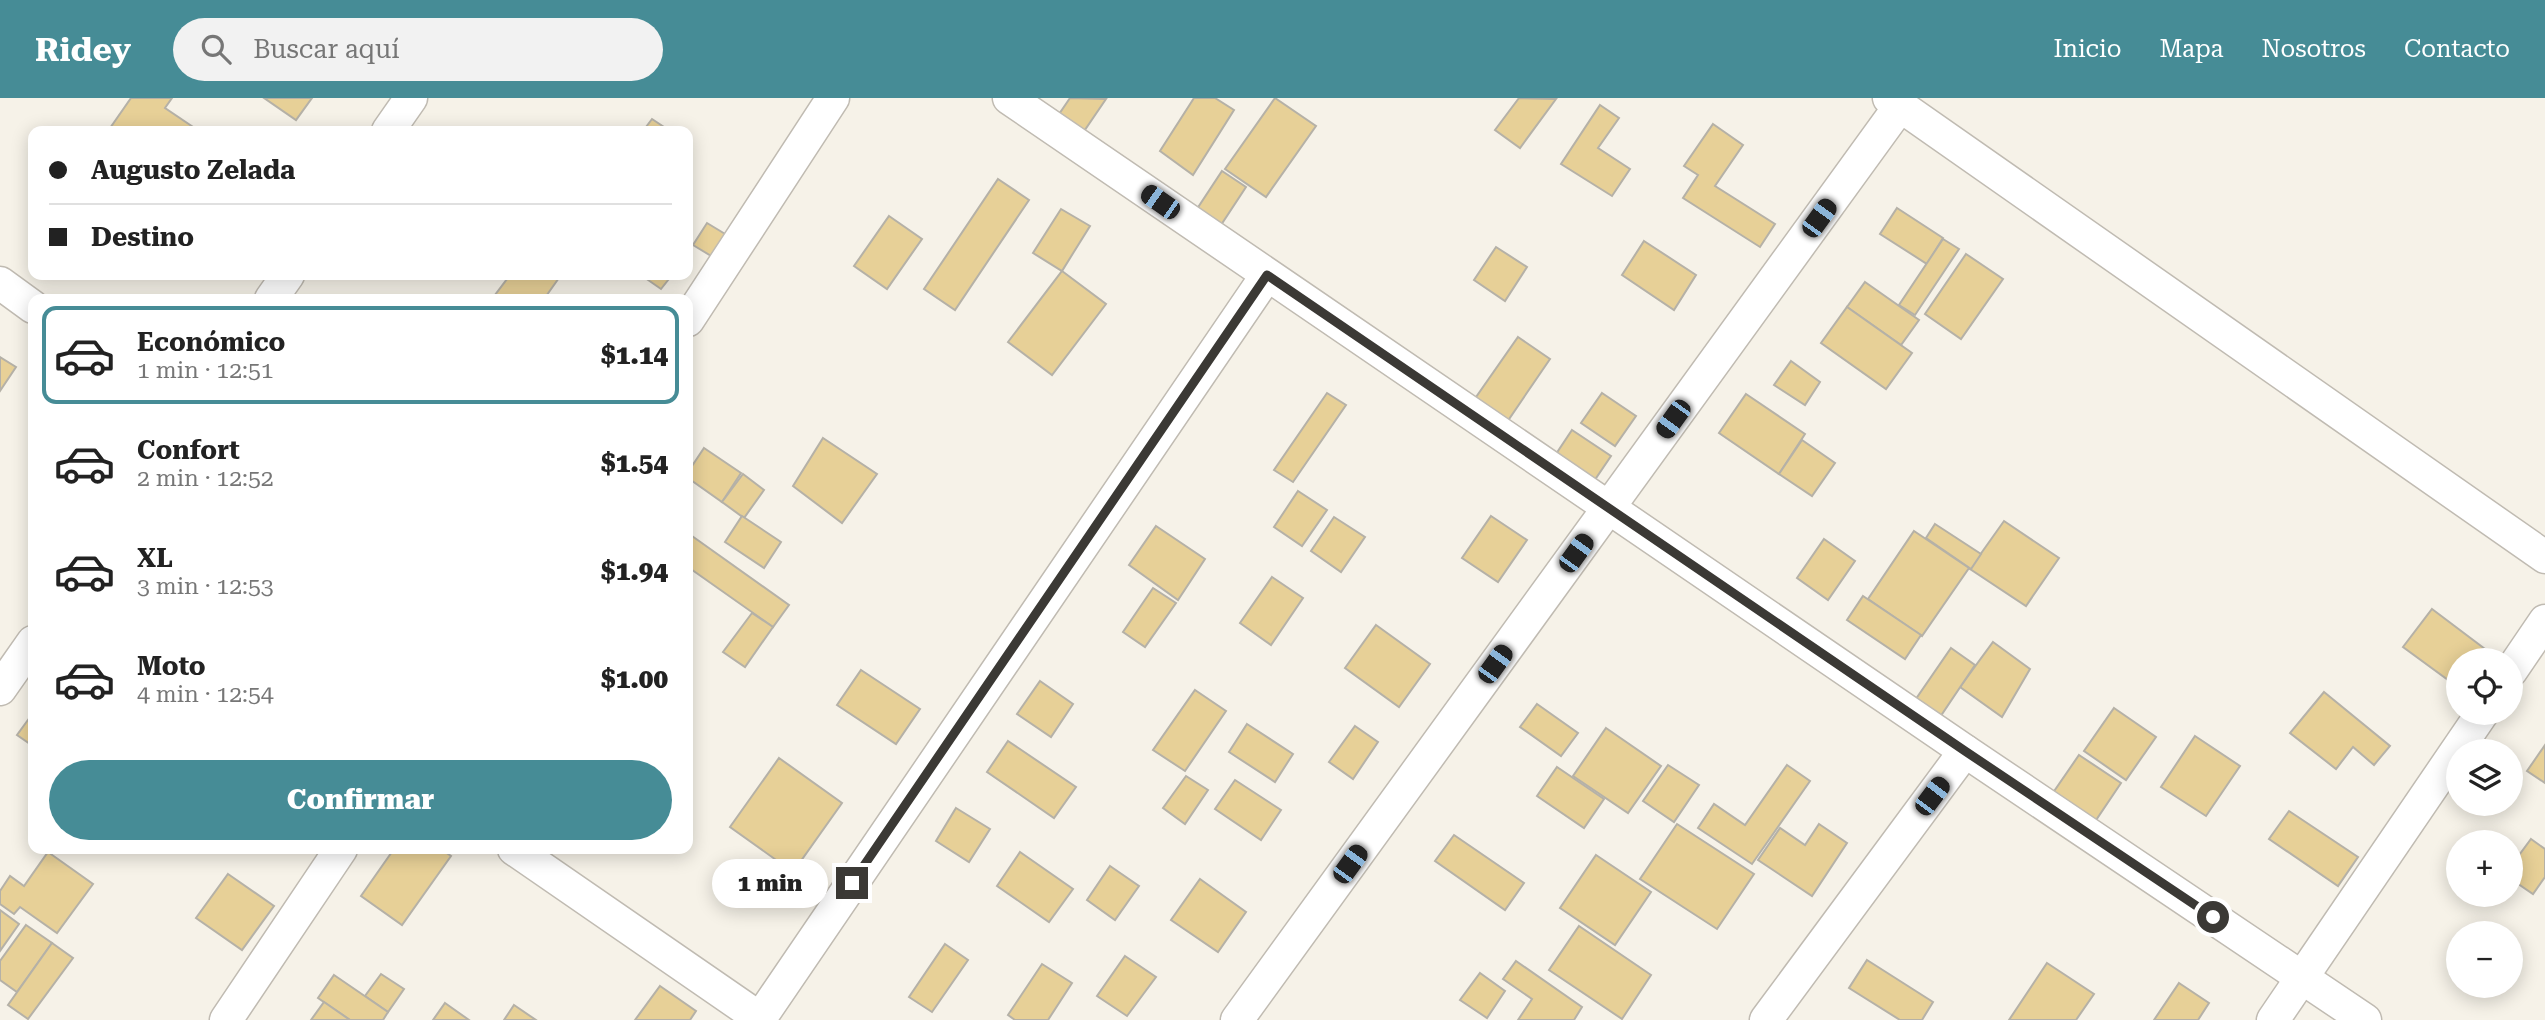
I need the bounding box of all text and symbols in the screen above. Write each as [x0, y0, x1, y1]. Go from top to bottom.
search box [173, 18, 663, 81]
text: Ridey [35, 30, 131, 69]
icon: search [197, 30, 235, 68]
text: Buscar aquí [253, 34, 400, 64]
text: Inicio [2053, 35, 2121, 63]
text: Mapa [2159, 35, 2224, 63]
text: Nosotros [2262, 35, 2366, 63]
text: Contacto [2404, 35, 2510, 63]
text: Augusto Zelada [91, 155, 295, 185]
car [1137, 181, 1184, 223]
car [1799, 195, 1840, 241]
text: Destino [91, 222, 194, 252]
icon: car [53, 324, 116, 387]
text: Económico [137, 327, 285, 357]
text: $1.14 [601, 340, 668, 370]
text: 1 min · 12:51 [137, 357, 274, 384]
car [1653, 396, 1694, 442]
icon: car [53, 432, 116, 495]
text: Confort [137, 435, 240, 465]
text: $1.54 [601, 448, 668, 478]
text: 2 min · 12:52 [137, 465, 274, 492]
car [1556, 530, 1597, 576]
icon: car [53, 540, 116, 603]
text: XL [137, 543, 173, 573]
text: $1.94 [601, 556, 668, 586]
text: 3 min · 12:53 [137, 573, 274, 600]
car [1475, 641, 1516, 687]
icon: car [53, 648, 116, 711]
map controls [2446, 648, 2523, 998]
button: locate [2446, 648, 2523, 725]
text: Moto [137, 651, 206, 681]
text: $1.00 [601, 664, 668, 694]
text: 4 min · 12:54 [137, 681, 274, 708]
button: layers [2446, 739, 2523, 816]
button: Confirmar [49, 760, 672, 840]
car [1911, 773, 1954, 819]
button: + [2446, 830, 2523, 907]
car [1330, 841, 1371, 887]
callout: 1 min [712, 858, 828, 908]
route end [836, 867, 868, 899]
text: 1 min [738, 870, 802, 897]
route start [2197, 901, 2229, 933]
button: − [2446, 921, 2523, 998]

